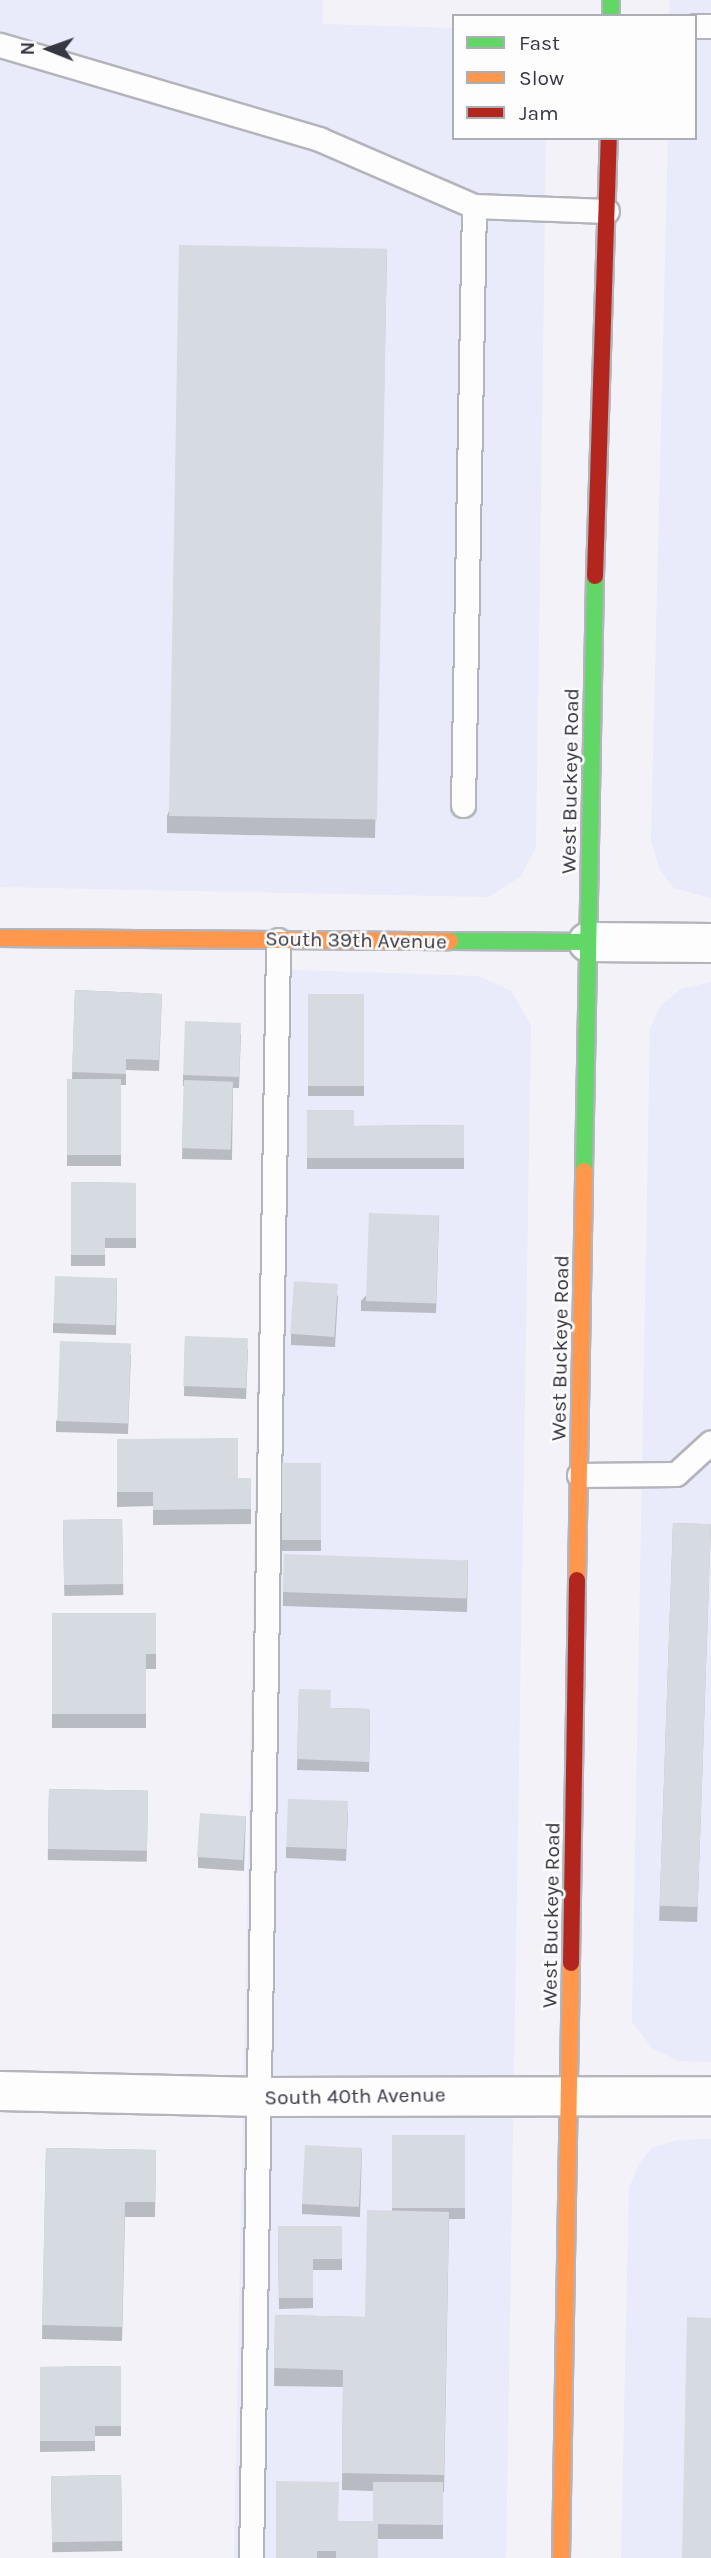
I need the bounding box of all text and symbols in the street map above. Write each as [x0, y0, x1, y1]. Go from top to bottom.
north arrow [14, 14, 84, 84]
legend [452, 14, 697, 140]
text: Fast [519, 31, 560, 55]
text: N [17, 42, 39, 56]
text: Slow [519, 66, 564, 90]
text: Jam [519, 101, 559, 125]
street label: West Buckeye Road [556, 688, 584, 874]
street label: South 39th Avenue [265, 926, 447, 954]
street label: West Buckeye Road [546, 1255, 574, 1441]
street label: West Buckeye Road [537, 1822, 565, 2008]
street label: South 40th Avenue [264, 2082, 446, 2110]

